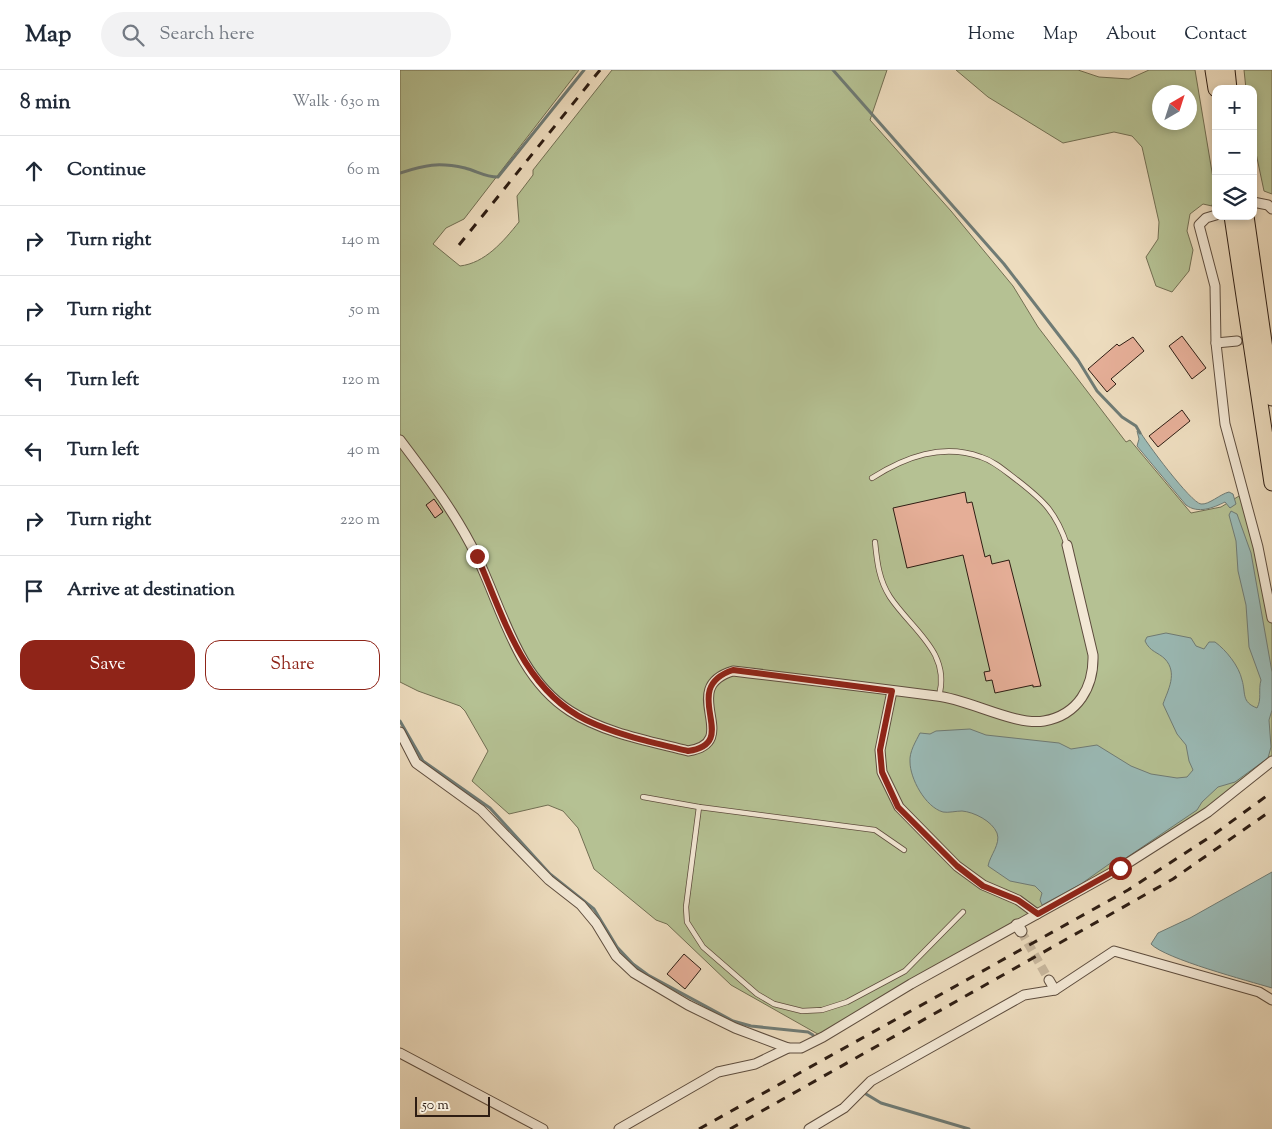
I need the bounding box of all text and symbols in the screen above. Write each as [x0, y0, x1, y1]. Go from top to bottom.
search box [101, 12, 451, 57]
text: Map [25, 18, 71, 52]
icon: search [119, 21, 147, 49]
text: Search here [159, 21, 255, 48]
text: Home [968, 22, 1015, 48]
text: Map [1043, 22, 1078, 48]
text: About [1106, 22, 1156, 48]
text: Contact [1184, 22, 1247, 48]
north arrow [1152, 85, 1197, 130]
map controls [1212, 85, 1257, 220]
button: + [1212, 85, 1257, 130]
text: 8 min [20, 88, 71, 118]
text: Walk · 630 m [292, 91, 380, 114]
button: − [1212, 130, 1257, 175]
icon: ahead [20, 157, 48, 185]
text: Continue [67, 157, 146, 184]
text: 60 m [347, 159, 380, 182]
button: layers [1212, 175, 1257, 220]
icon: right [20, 227, 48, 255]
text: Turn right [67, 227, 151, 254]
text: 140 m [342, 229, 380, 252]
icon: right [20, 297, 48, 325]
text: Turn right [67, 297, 151, 324]
text: 50 m [349, 299, 380, 322]
icon: left [20, 367, 48, 395]
text: Turn left [67, 367, 139, 394]
text: 120 m [342, 369, 380, 392]
icon: left [20, 437, 48, 465]
text: Turn left [67, 437, 139, 464]
text: 40 m [347, 439, 380, 462]
icon: right [20, 507, 48, 535]
text: Turn right [67, 507, 151, 534]
text: 220 m [340, 509, 380, 532]
route end [466, 545, 489, 568]
icon: arrive [20, 577, 48, 605]
text: Arrive at destination [67, 577, 235, 604]
button: Save [20, 640, 195, 690]
button: Share [205, 640, 380, 690]
route start [1109, 857, 1132, 880]
scale bar [415, 1094, 490, 1117]
text: 50 m [422, 1096, 449, 1116]

